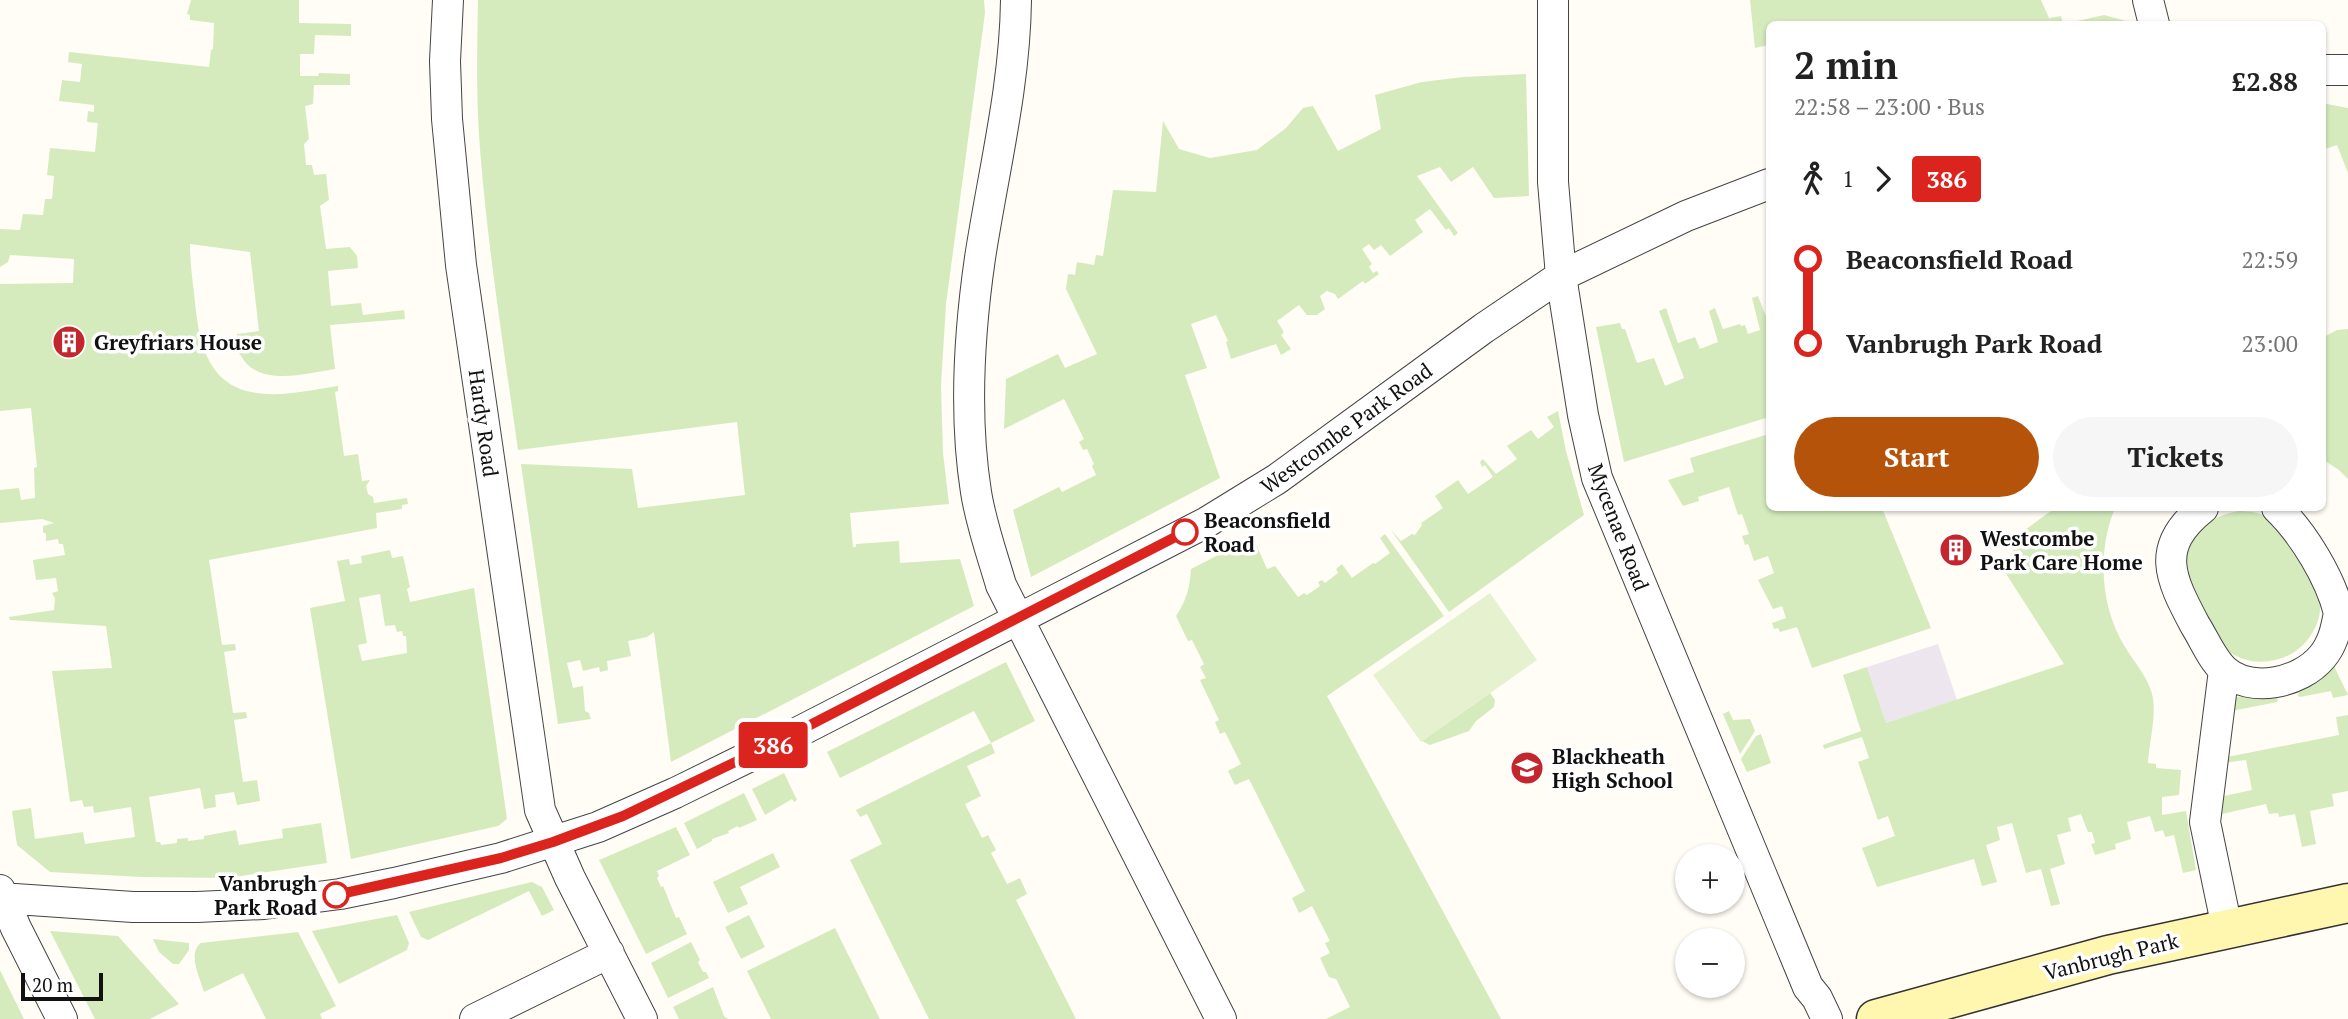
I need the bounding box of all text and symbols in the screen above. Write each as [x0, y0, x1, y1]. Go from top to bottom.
text: 2 min [1794, 40, 1898, 90]
text: £2.88 [2232, 64, 2298, 98]
text: 22:58 – 23:00 · Bus [1794, 91, 1985, 122]
icon: walk [1794, 160, 1832, 198]
icon: forward [1864, 160, 1902, 198]
text: 1 [1842, 163, 1854, 194]
text: 386 [1926, 163, 1967, 195]
text: Beaconsfield Road [1846, 242, 2073, 276]
text: 22:59 [2241, 244, 2298, 275]
building icon: Greyfriars House [50, 323, 88, 361]
text: Vanbrugh Park Road [1846, 326, 2102, 360]
place label: Greyfriars House [94, 328, 262, 356]
text: 23:00 [2241, 328, 2298, 359]
street label: Westcombe Park Road [1254, 356, 1438, 500]
street label: Hardy Road [463, 367, 505, 479]
button: Start [1794, 417, 2039, 497]
button: Tickets [2053, 417, 2298, 497]
street label: Mycenae Road [1582, 459, 1656, 595]
place label: Beaconsfield Road [1204, 506, 1331, 558]
marker: Beaconsfield Road [1172, 519, 1198, 545]
place label: Westcombe Park Care Home [1980, 524, 2143, 576]
building icon: Westcombe Park Care Home [1937, 531, 1975, 569]
line badge: 386 [733, 722, 813, 768]
text: 386 [753, 729, 793, 761]
place label: Blackheath High School [1552, 742, 1673, 794]
school or university icon: Blackheath High School [1508, 749, 1546, 787]
map controls [1675, 844, 1745, 998]
button: + [1675, 844, 1745, 914]
place label: Vanbrugh Park Road [214, 869, 318, 921]
marker: Vanbrugh Park Road [323, 882, 349, 908]
street label: Vanbrugh Park [2041, 926, 2181, 986]
button: − [1675, 928, 1745, 998]
scale bar [21, 970, 103, 1002]
text: 20 m [32, 972, 73, 997]

